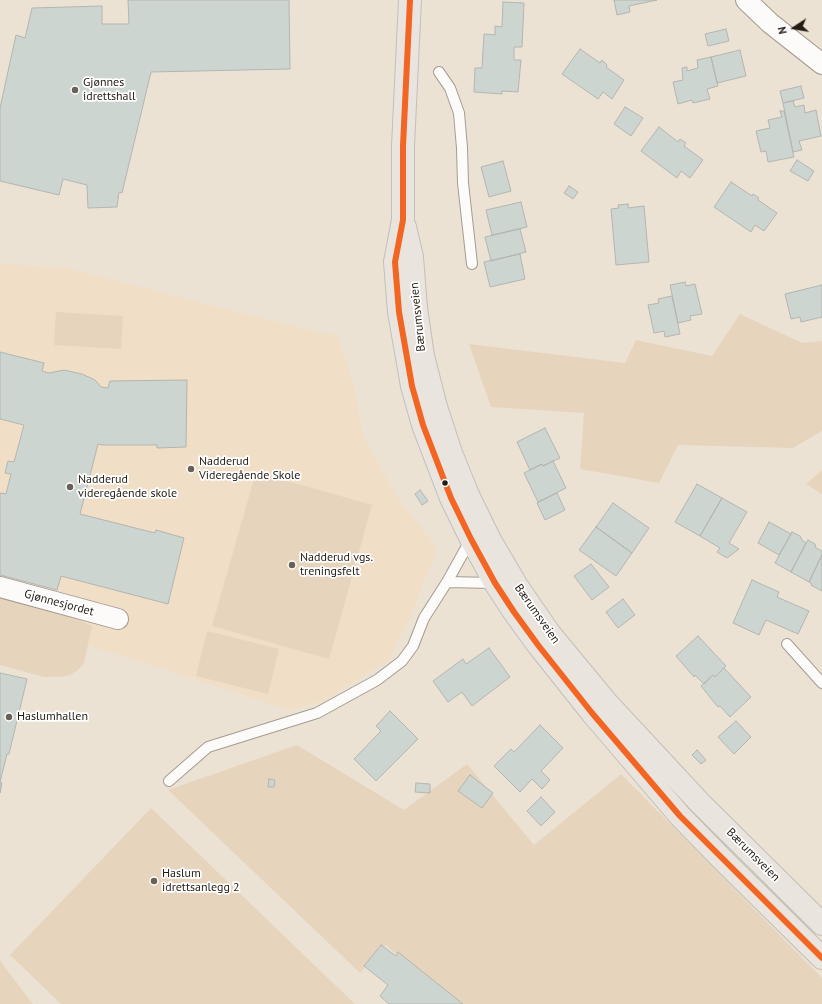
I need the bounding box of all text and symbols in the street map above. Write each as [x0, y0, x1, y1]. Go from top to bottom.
north arrow [774, 8, 814, 48]
text: N [775, 26, 790, 35]
place label: Gjønnes idrettshall [83, 76, 136, 104]
marker: Gjønnes idrettshall [70, 85, 80, 95]
street label: Bærumsveien [407, 282, 429, 352]
place label: Nadderud Videregående Skole [199, 455, 300, 483]
marker: Nadderud Videregående Skole [186, 464, 196, 474]
place label: Nadderud videregående skole [78, 473, 177, 501]
unlabelled marker [440, 478, 450, 488]
marker: Nadderud videregående skole [65, 482, 75, 492]
place label: Nadderud vgs. treningsfelt [300, 551, 373, 579]
marker: Nadderud vgs. treningsfelt [287, 560, 297, 570]
street label: Bærumsveien [511, 581, 563, 647]
street label: Gjønnesjordet [23, 587, 95, 619]
place label: Haslumhallen [17, 710, 88, 724]
marker: Haslumhallen [4, 712, 14, 722]
street label: Bærumsveien [723, 825, 783, 885]
place label: Haslum idrettsanlegg 2 [162, 867, 240, 895]
marker: Haslum idrettsanlegg 2 [149, 876, 159, 886]

